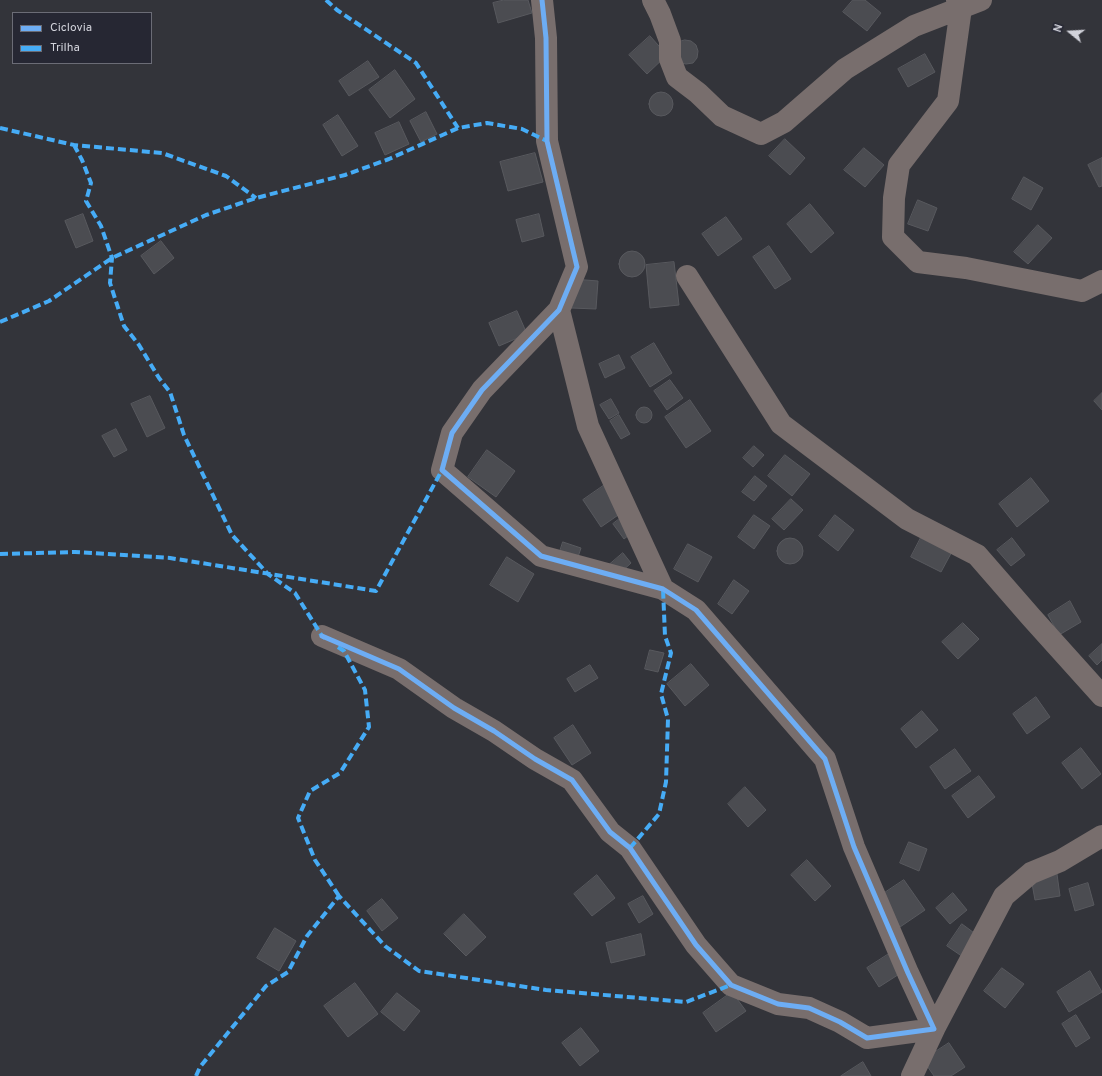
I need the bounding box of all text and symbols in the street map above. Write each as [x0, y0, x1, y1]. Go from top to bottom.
legend [12, 12, 152, 64]
north arrow [1050, 12, 1090, 52]
text: Ciclovia [50, 20, 92, 36]
text: N [1051, 22, 1066, 34]
text: Trilha [50, 40, 80, 56]

